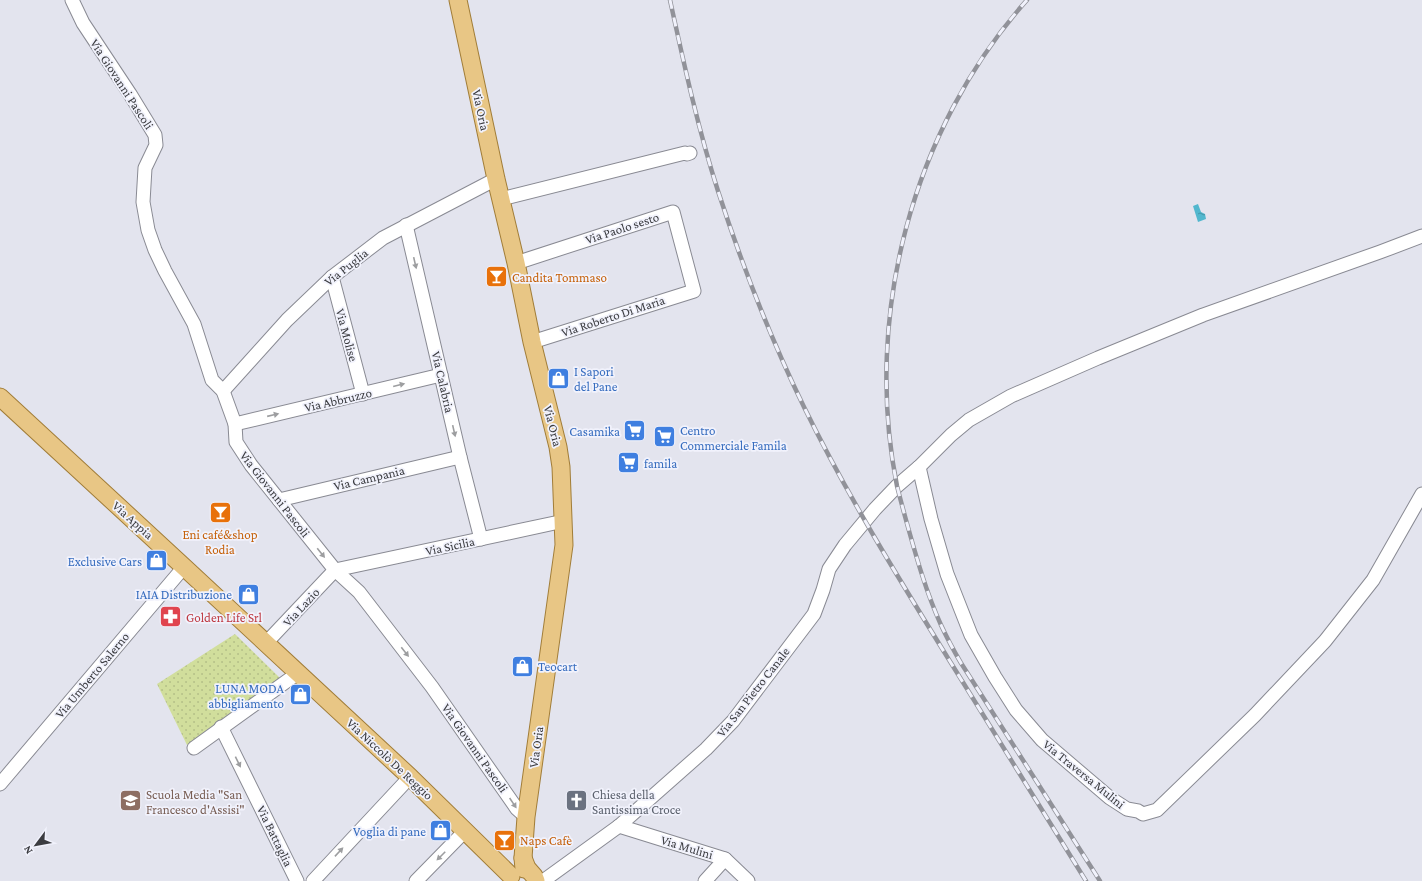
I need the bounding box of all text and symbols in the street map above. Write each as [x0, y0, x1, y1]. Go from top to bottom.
street label: Via Giovanni Pascoli [87, 36, 157, 133]
street label: Via Oria [469, 88, 493, 132]
street label: Via Paolo sesto [583, 209, 661, 247]
street label: Via Puglia [321, 245, 371, 289]
one-way arrow [412, 258, 418, 270]
bar icon: Candita Tommaso [483, 264, 509, 290]
place label: Candita Tommaso [512, 270, 607, 285]
street label: Via Roberto Di Maria [559, 292, 667, 340]
street label: Via Molise [333, 307, 361, 363]
street label: Via Calabria [429, 350, 457, 414]
place label: I Sapori del Pane [574, 364, 618, 394]
shop icon: I Sapori del Pane [545, 365, 571, 391]
one-way arrow [393, 382, 405, 388]
street label: Via Abbruzzo [303, 385, 373, 415]
street label: Via Oria [541, 404, 565, 448]
one-way arrow [266, 412, 279, 418]
supermarket icon: Casamika [622, 418, 648, 444]
place label: Centro Commerciale Famila [680, 423, 787, 453]
place label: Casamika [569, 424, 620, 439]
supermarket icon: Centro Commerciale Famila [651, 424, 677, 450]
one-way arrow [451, 425, 457, 437]
street label: Via Giovanni Pascoli [237, 448, 314, 540]
supermarket icon: famila [615, 450, 641, 476]
place label: famila [644, 456, 677, 471]
street label: Via Campania [332, 463, 406, 493]
street label: Via Appia [110, 498, 156, 542]
bar icon: Eni café&shop Rodia [207, 499, 233, 525]
place label: Eni café&shop Rodia [182, 527, 258, 557]
street label: Via Sicilia [424, 533, 476, 559]
one-way arrow [317, 547, 326, 558]
shop icon: Exclusive Cars [144, 548, 170, 574]
place label: Exclusive Cars [68, 554, 142, 569]
shop icon: IAIA Distribuzione [235, 581, 261, 607]
street label: Via Lazio [280, 585, 322, 629]
place label: IAIA Distribuzione [136, 587, 232, 602]
pharmacy icon: Golden Life Srl [158, 604, 184, 630]
place label: Golden Life Srl [186, 610, 263, 625]
street label: Via Umberto Salerno [52, 629, 132, 721]
street label: Via San Pietro Canale [713, 644, 793, 740]
one-way arrow [400, 646, 409, 657]
shop icon: Teocart [509, 653, 535, 679]
place label: Teocart [538, 659, 578, 674]
place label: LUNA MODA abbigliamento [208, 681, 285, 711]
shop icon: LUNA MODA abbigliamento [287, 682, 313, 708]
street label: Via Giovanni Pascoli [439, 701, 512, 796]
street label: Via Niccolò De Reggio [344, 715, 436, 803]
street label: Via Oria [526, 725, 546, 769]
street label: Via Traversa Mulini [1040, 736, 1128, 812]
one-way arrow [235, 757, 242, 768]
place label: Scuola Media "San Francesco d'Assisi" [146, 787, 245, 817]
place label: Chiesa della Santissima Croce [592, 787, 681, 817]
school or university icon: Scuola Media "San Francesco d'Assisi" [118, 788, 144, 814]
church icon: Chiesa della Santissima Croce [564, 788, 590, 814]
one-way arrow [510, 797, 517, 808]
street label: Via Battaglia [254, 803, 296, 869]
shop icon: Voglia di pane [428, 818, 454, 844]
place label: Voglia di pane [353, 824, 426, 839]
north arrow [16, 825, 56, 865]
bar icon: Naps Cafè [492, 827, 518, 853]
street label: Via Mulini [659, 832, 716, 862]
place label: Naps Cafè [520, 833, 572, 848]
text: N [20, 844, 35, 857]
one-way arrow [335, 847, 344, 858]
one-way arrow [436, 851, 446, 861]

